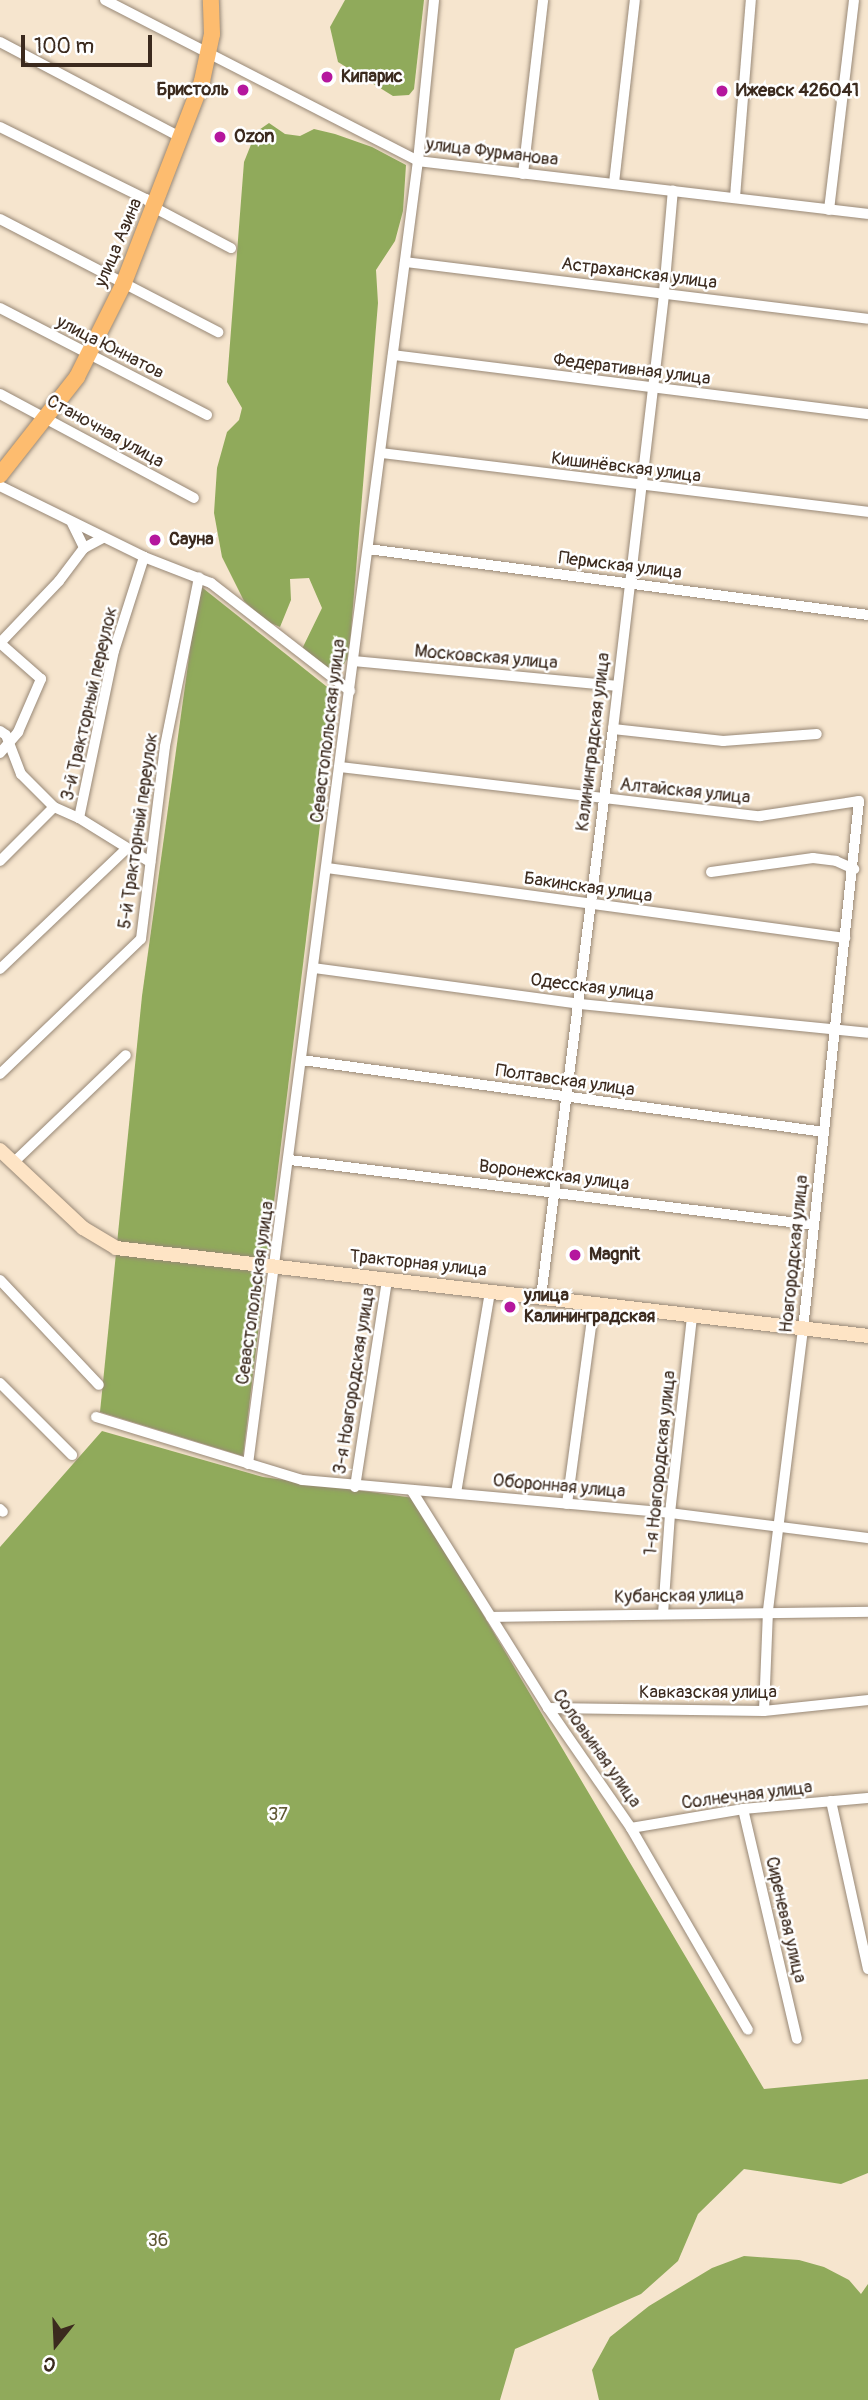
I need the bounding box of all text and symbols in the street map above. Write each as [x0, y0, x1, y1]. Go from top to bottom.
scale bar [24, 21, 156, 65]
text: 100 m [34, 33, 94, 60]
place label: Кипарис [341, 66, 403, 88]
marker: Кипарис [319, 69, 335, 85]
place label: Бристоль [156, 79, 229, 101]
place label: Ижевск 426041 [736, 80, 859, 102]
marker: Бристоль [235, 82, 251, 98]
marker: Ижевск 426041 [714, 83, 730, 99]
place label: Ozon [234, 126, 274, 148]
marker: Ozon [212, 129, 228, 145]
street label: улица Фурманова [425, 134, 559, 172]
street label: улица Азина [91, 195, 147, 291]
street label: Астраханская улица [560, 254, 718, 294]
street label: улица Юннатов [52, 312, 168, 384]
street label: Федеративная улица [552, 350, 712, 390]
street label: Станочная улица [43, 391, 167, 473]
street label: Кишинёвская улица [550, 448, 702, 488]
place label: Сауна [169, 529, 214, 551]
marker: Сауна [147, 532, 163, 548]
street label: Пермская улица [557, 548, 683, 584]
street label: 3-й Тракторный переулок [57, 605, 123, 803]
street label: Севастопольская улица [307, 638, 351, 824]
street label: Московская улица [414, 641, 558, 675]
street label: Калининградская улица [572, 651, 616, 833]
street label: 5-й Тракторный переулок [115, 732, 163, 930]
street label: Алтайская улица [619, 774, 751, 810]
street label: Бакинская улица [522, 868, 654, 908]
street label: Одесская улица [529, 970, 655, 1006]
street label: Полтавская улица [494, 1061, 636, 1101]
street label: Воронежская улица [478, 1156, 630, 1196]
street label: Новгородская улица [776, 1174, 814, 1334]
street label: Севастопольская улица [232, 1200, 280, 1386]
place label: Magnit [589, 1244, 640, 1266]
street label: Тракторная улица [348, 1246, 488, 1282]
marker: Magnit [567, 1247, 583, 1263]
street label: 3-я Новгородская улица [330, 1286, 380, 1476]
place label: улица Калининградская [524, 1286, 655, 1328]
marker: улица Калининградская [502, 1299, 518, 1315]
street label: 1-я Новгородская улица [641, 1370, 681, 1556]
street label: Оборонная улица [492, 1470, 626, 1504]
street label: Кубанская улица [614, 1585, 744, 1609]
street label: Кавказская улица [639, 1682, 777, 1704]
street label: Соловьиная улица [547, 1686, 645, 1812]
street label: Солнечная улица [680, 1777, 814, 1815]
park label: 37 [268, 1804, 288, 1826]
street label: Сиреневая улица [760, 1855, 810, 1985]
park label: 36 [148, 2230, 168, 2252]
north arrow [21, 2309, 91, 2379]
text: С [40, 2351, 59, 2377]

